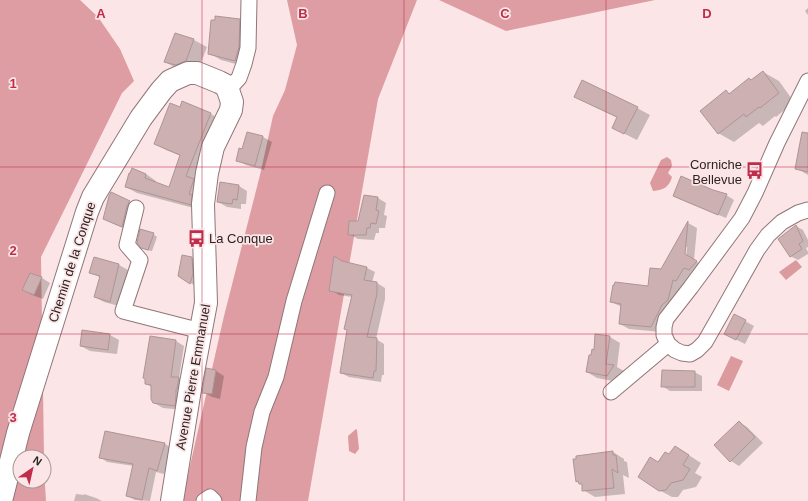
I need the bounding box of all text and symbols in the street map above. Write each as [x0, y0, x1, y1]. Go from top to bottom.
text: A [96, 6, 106, 21]
text: B [298, 6, 308, 21]
text: C [500, 6, 510, 21]
text: D [702, 6, 712, 21]
text: 1 [9, 76, 17, 91]
place label: Corniche Bellevue [690, 157, 742, 187]
bus stop icon: Corniche Bellevue [745, 161, 765, 181]
street label: Chemin de la Conque [45, 200, 99, 324]
bus stop icon: La Conque [186, 228, 206, 248]
place label: La Conque [209, 231, 273, 246]
text: 2 [9, 243, 17, 258]
street label: Avenue Pierre Emmanuel [173, 303, 213, 451]
text: 3 [9, 410, 17, 425]
north arrow [12, 449, 52, 489]
text: N [31, 454, 44, 468]

